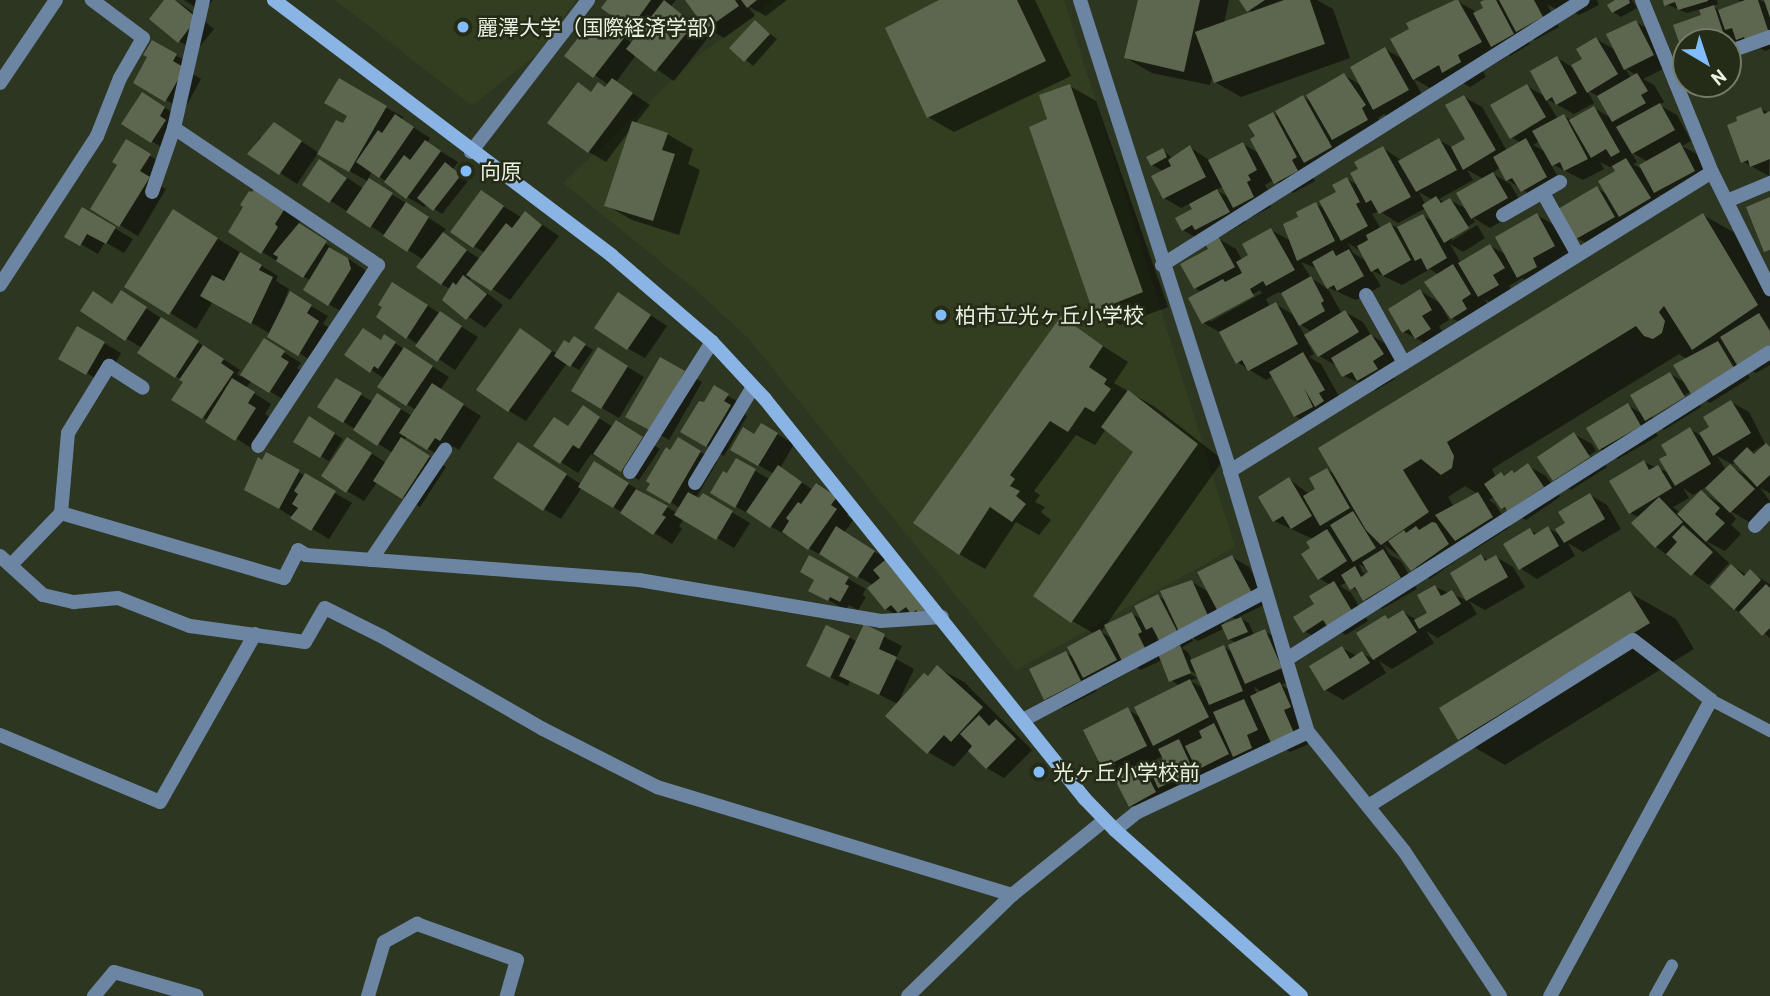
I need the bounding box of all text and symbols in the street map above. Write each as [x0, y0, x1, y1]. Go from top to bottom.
place label: 麗澤大学（国際経済学部） [477, 14, 729, 40]
marker: 麗澤大学（国際経済学部） [455, 19, 471, 35]
north arrow [1672, 28, 1742, 98]
text: N [1707, 65, 1731, 91]
place label: 向原 [480, 158, 522, 184]
marker: 向原 [458, 163, 474, 179]
place label: 柏市立光ヶ丘小学校 [955, 302, 1144, 328]
marker: 柏市立光ヶ丘小学校 [933, 307, 949, 323]
place label: 光ヶ丘小学校前 [1053, 759, 1200, 785]
marker: 光ヶ丘小学校前 [1031, 764, 1047, 780]

